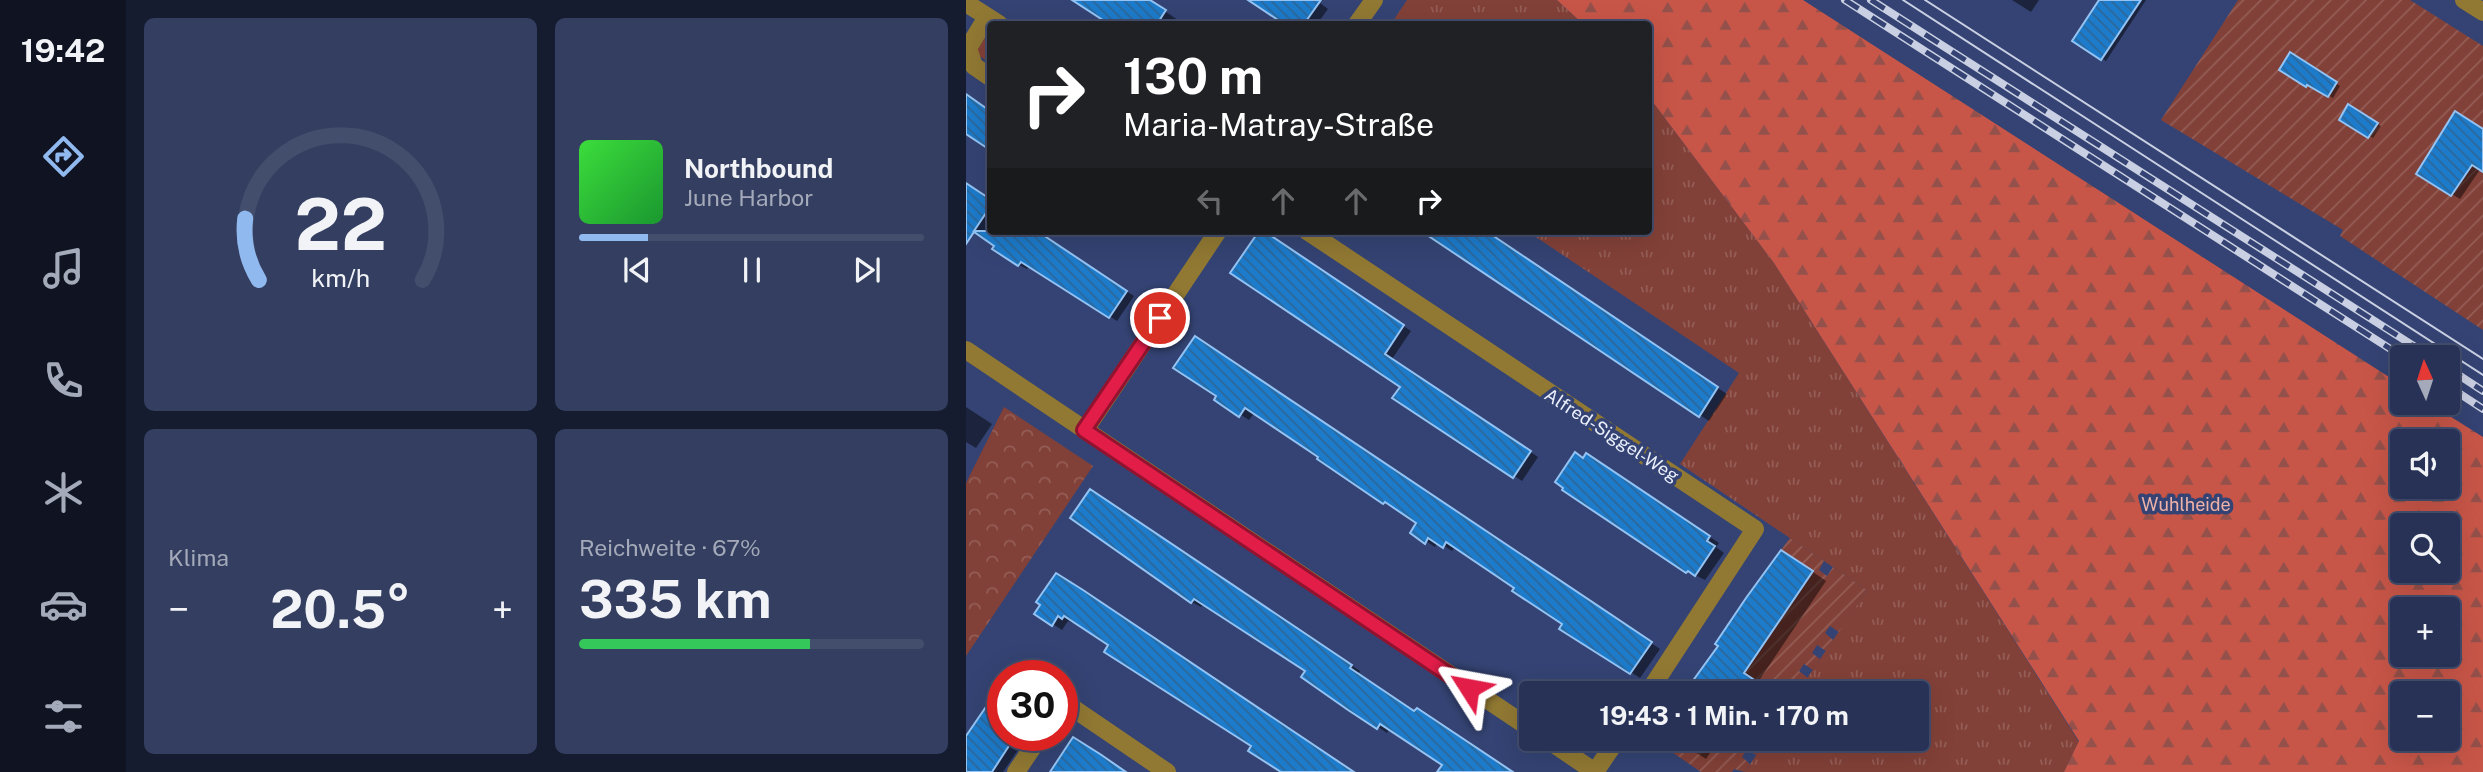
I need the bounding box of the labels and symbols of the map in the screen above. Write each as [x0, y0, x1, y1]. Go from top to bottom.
pin [1130, 288, 1190, 348]
north arrow [2390, 345, 2460, 415]
street label: Alfred-Siggel-Weg [1541, 384, 1683, 486]
park label: Wuhlheide [2141, 494, 2231, 515]
position arrow [1432, 651, 1506, 725]
speed limit sign: 30 [987, 660, 1078, 751]

